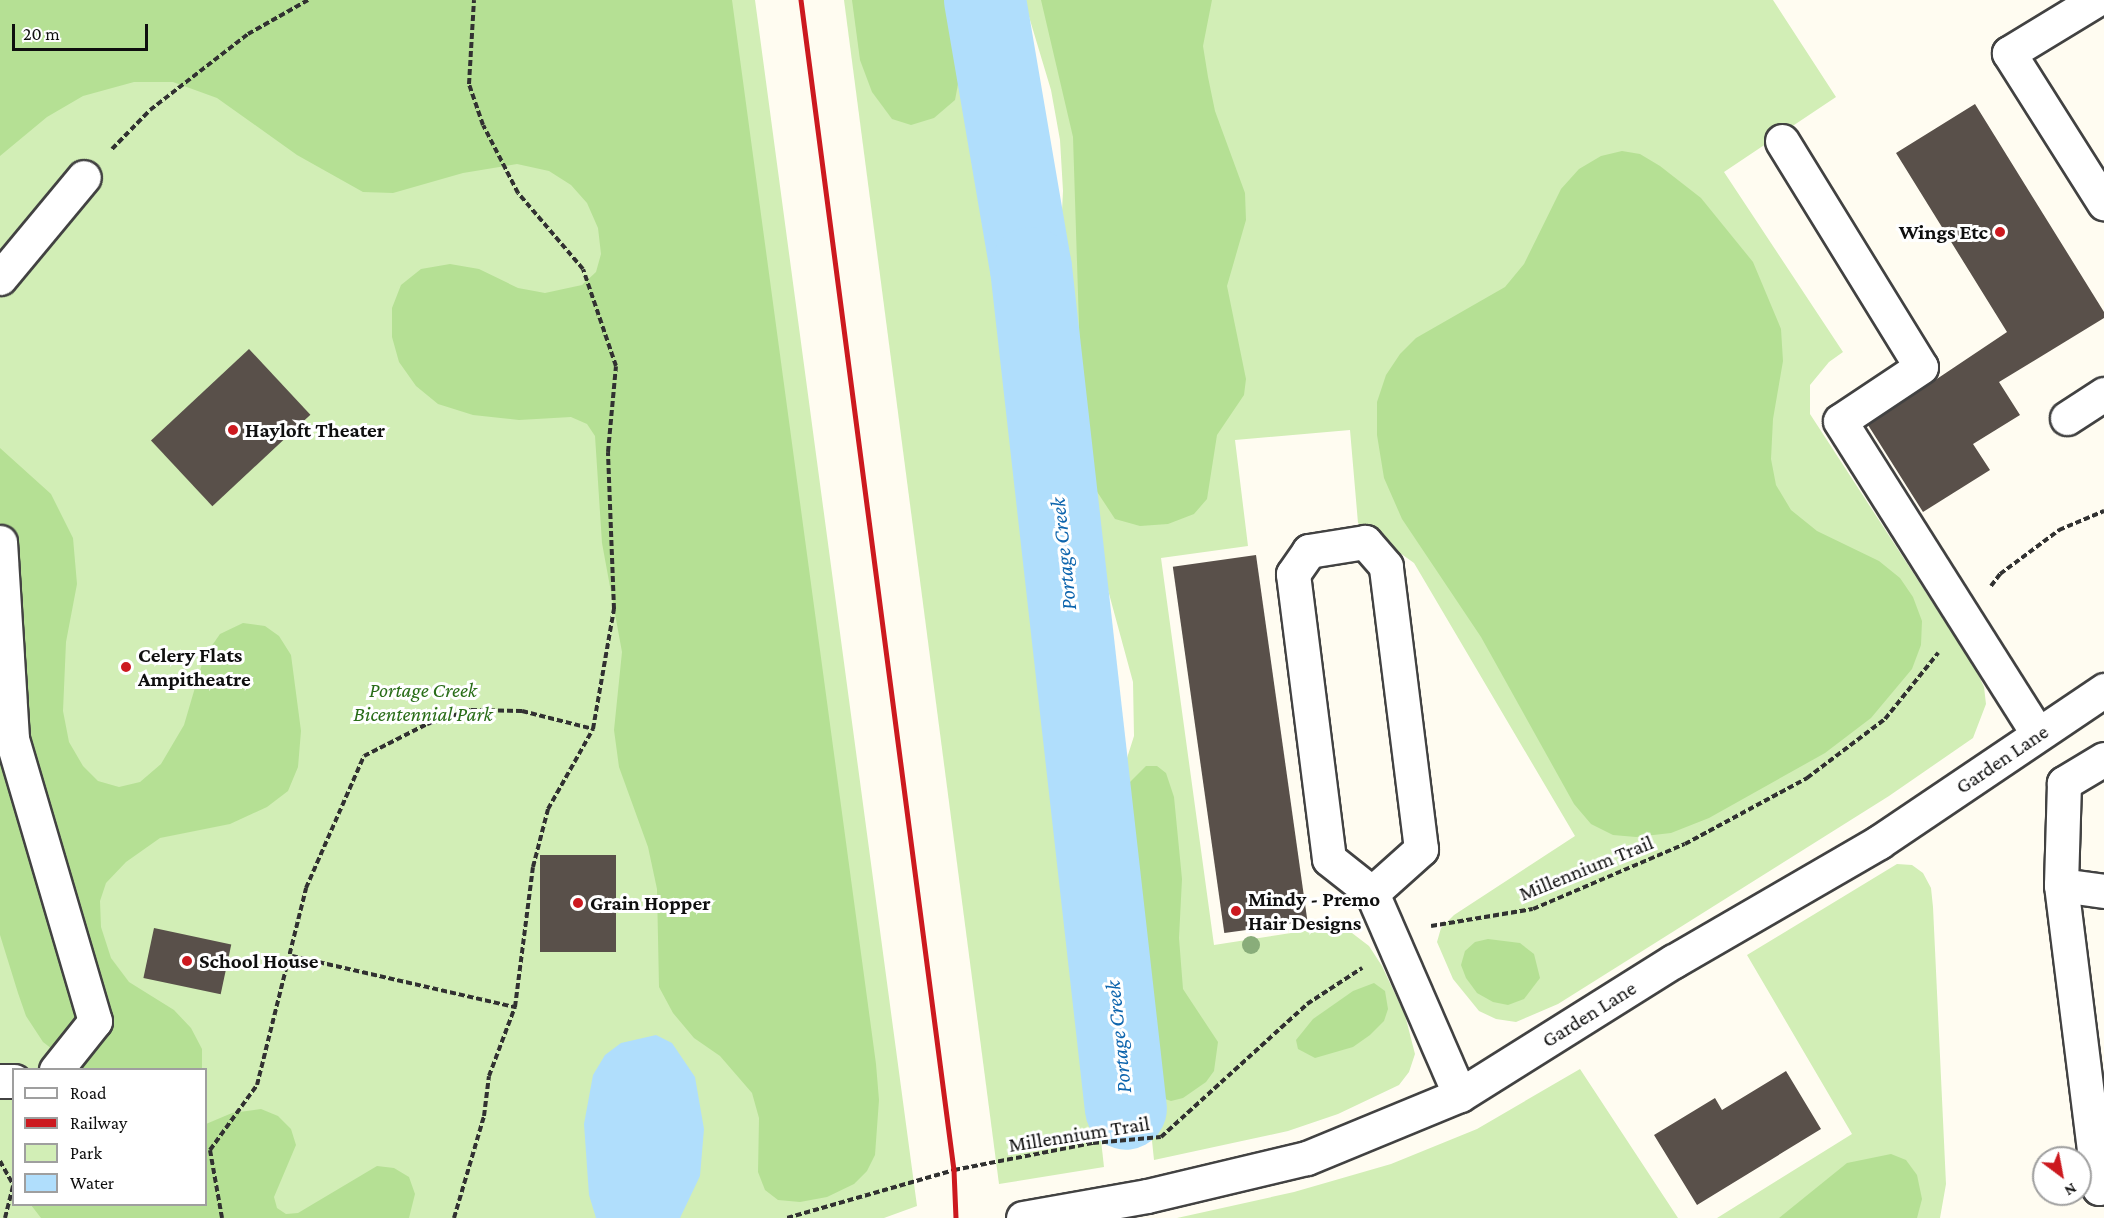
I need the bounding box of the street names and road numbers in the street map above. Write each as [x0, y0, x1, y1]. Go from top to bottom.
street label: Garden Lane [1951, 719, 2053, 799]
street label: Millennium Trail [1515, 830, 1657, 906]
street label: Garden Lane [1537, 975, 1641, 1053]
street label: Millennium Trail [1007, 1110, 1151, 1158]

